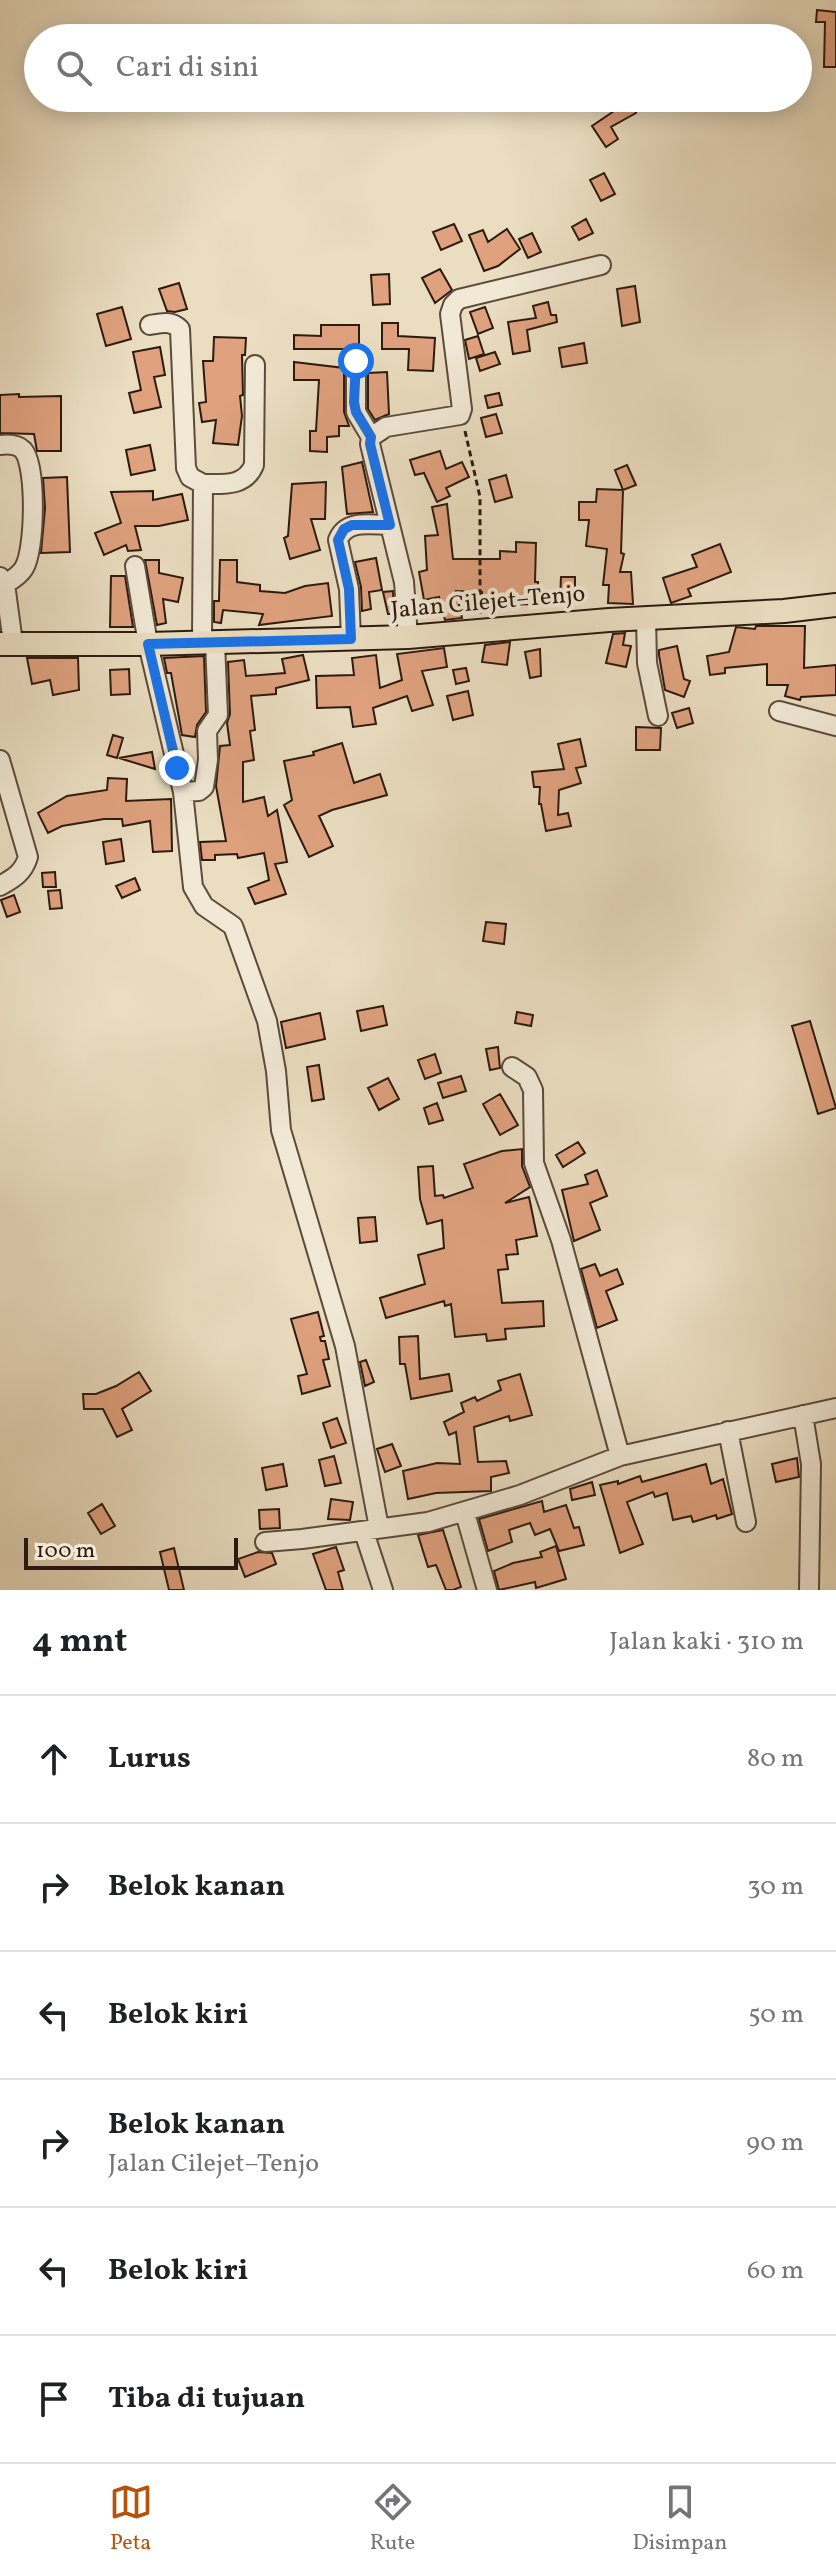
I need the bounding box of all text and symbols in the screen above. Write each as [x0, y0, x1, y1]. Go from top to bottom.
search box [24, 24, 812, 112]
icon: search [52, 46, 96, 90]
text: Cari di sini [116, 47, 259, 89]
route start [338, 343, 374, 379]
street label: Jalan Cilejet–Tenjo [389, 578, 587, 628]
route end [159, 750, 195, 786]
scale bar [24, 1534, 238, 1570]
text: 100 m [36, 1536, 95, 1567]
text: 4 mnt [32, 1619, 127, 1666]
text: Jalan kaki · 310 m [609, 1624, 804, 1660]
icon: ahead [32, 1737, 76, 1781]
text: Lurus [108, 1738, 191, 1780]
text: 80 m [747, 1741, 804, 1777]
icon: right [32, 1865, 76, 1909]
text: Belok kanan [108, 1866, 285, 1908]
text: 30 m [747, 1869, 804, 1905]
icon: left [32, 1993, 76, 2037]
text: Belok kiri [108, 1994, 248, 2036]
text: 50 m [748, 1997, 804, 2033]
text: Belok kanan [108, 2104, 285, 2146]
icon: right [32, 2121, 76, 2165]
text: 90 m [746, 2125, 804, 2161]
text: Jalan Cilejet–Tenjo [108, 2146, 319, 2182]
icon: left [32, 2249, 76, 2293]
text: Belok kiri [108, 2250, 248, 2292]
text: 60 m [747, 2253, 804, 2289]
icon: arrive [32, 2377, 76, 2421]
text: Tiba di tujuan [108, 2378, 305, 2420]
tab: Peta [109, 2480, 153, 2559]
tab: Rute [370, 2480, 415, 2559]
tab: Disimpan [632, 2480, 727, 2559]

